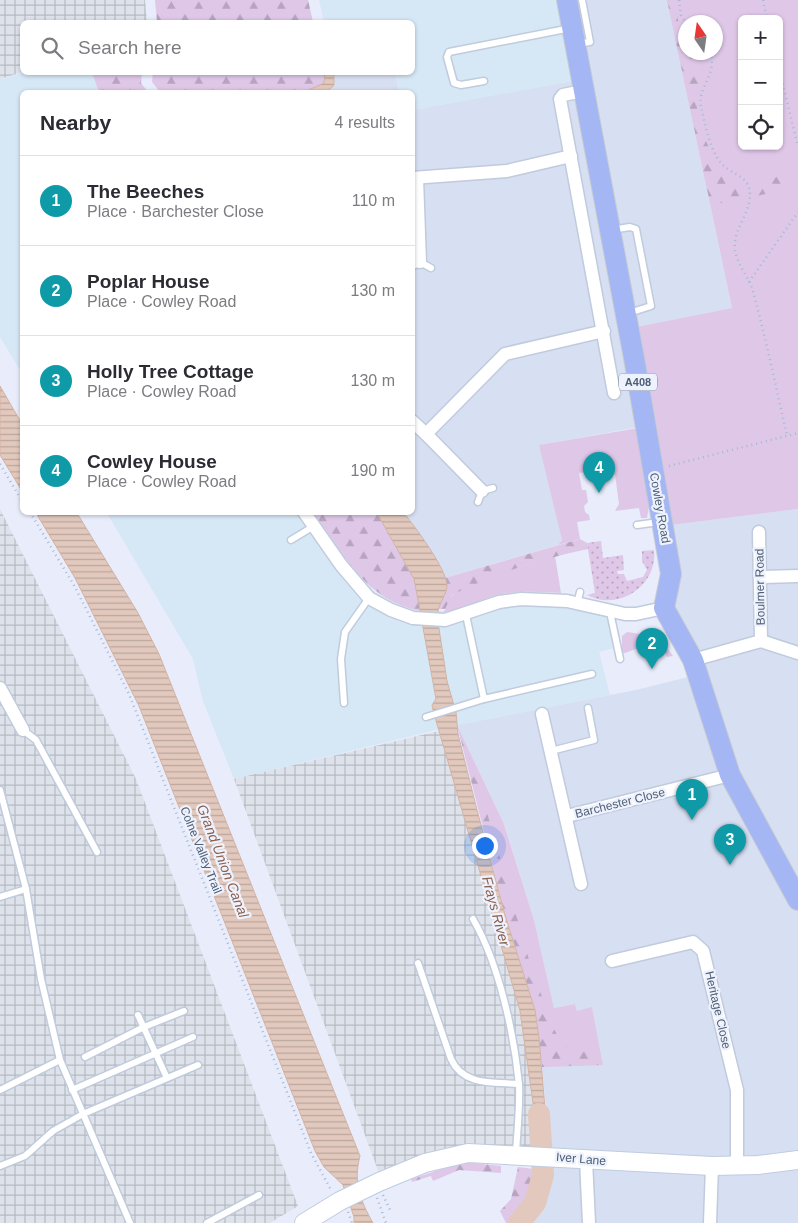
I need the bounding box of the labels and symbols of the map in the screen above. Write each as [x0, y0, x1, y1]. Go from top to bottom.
north arrow [678, 15, 723, 60]
road number: A408 [619, 374, 657, 391]
pin: 4 [583, 452, 615, 493]
street label: Cowley Road [647, 472, 673, 544]
street label: Boulmer Road [752, 549, 768, 625]
pin: 2 [636, 628, 668, 669]
pin: 1 [676, 779, 708, 820]
street label: Barchester Close [574, 785, 667, 821]
water label: Grand Union Canal [194, 802, 252, 921]
street label: Colne Valley Trail [177, 805, 225, 895]
pin: 3 [714, 824, 746, 865]
your location [472, 833, 498, 859]
water label: Frays River [479, 874, 513, 949]
street label: Heritage Close [702, 970, 734, 1051]
street label: Iver Lane [555, 1150, 607, 1168]

